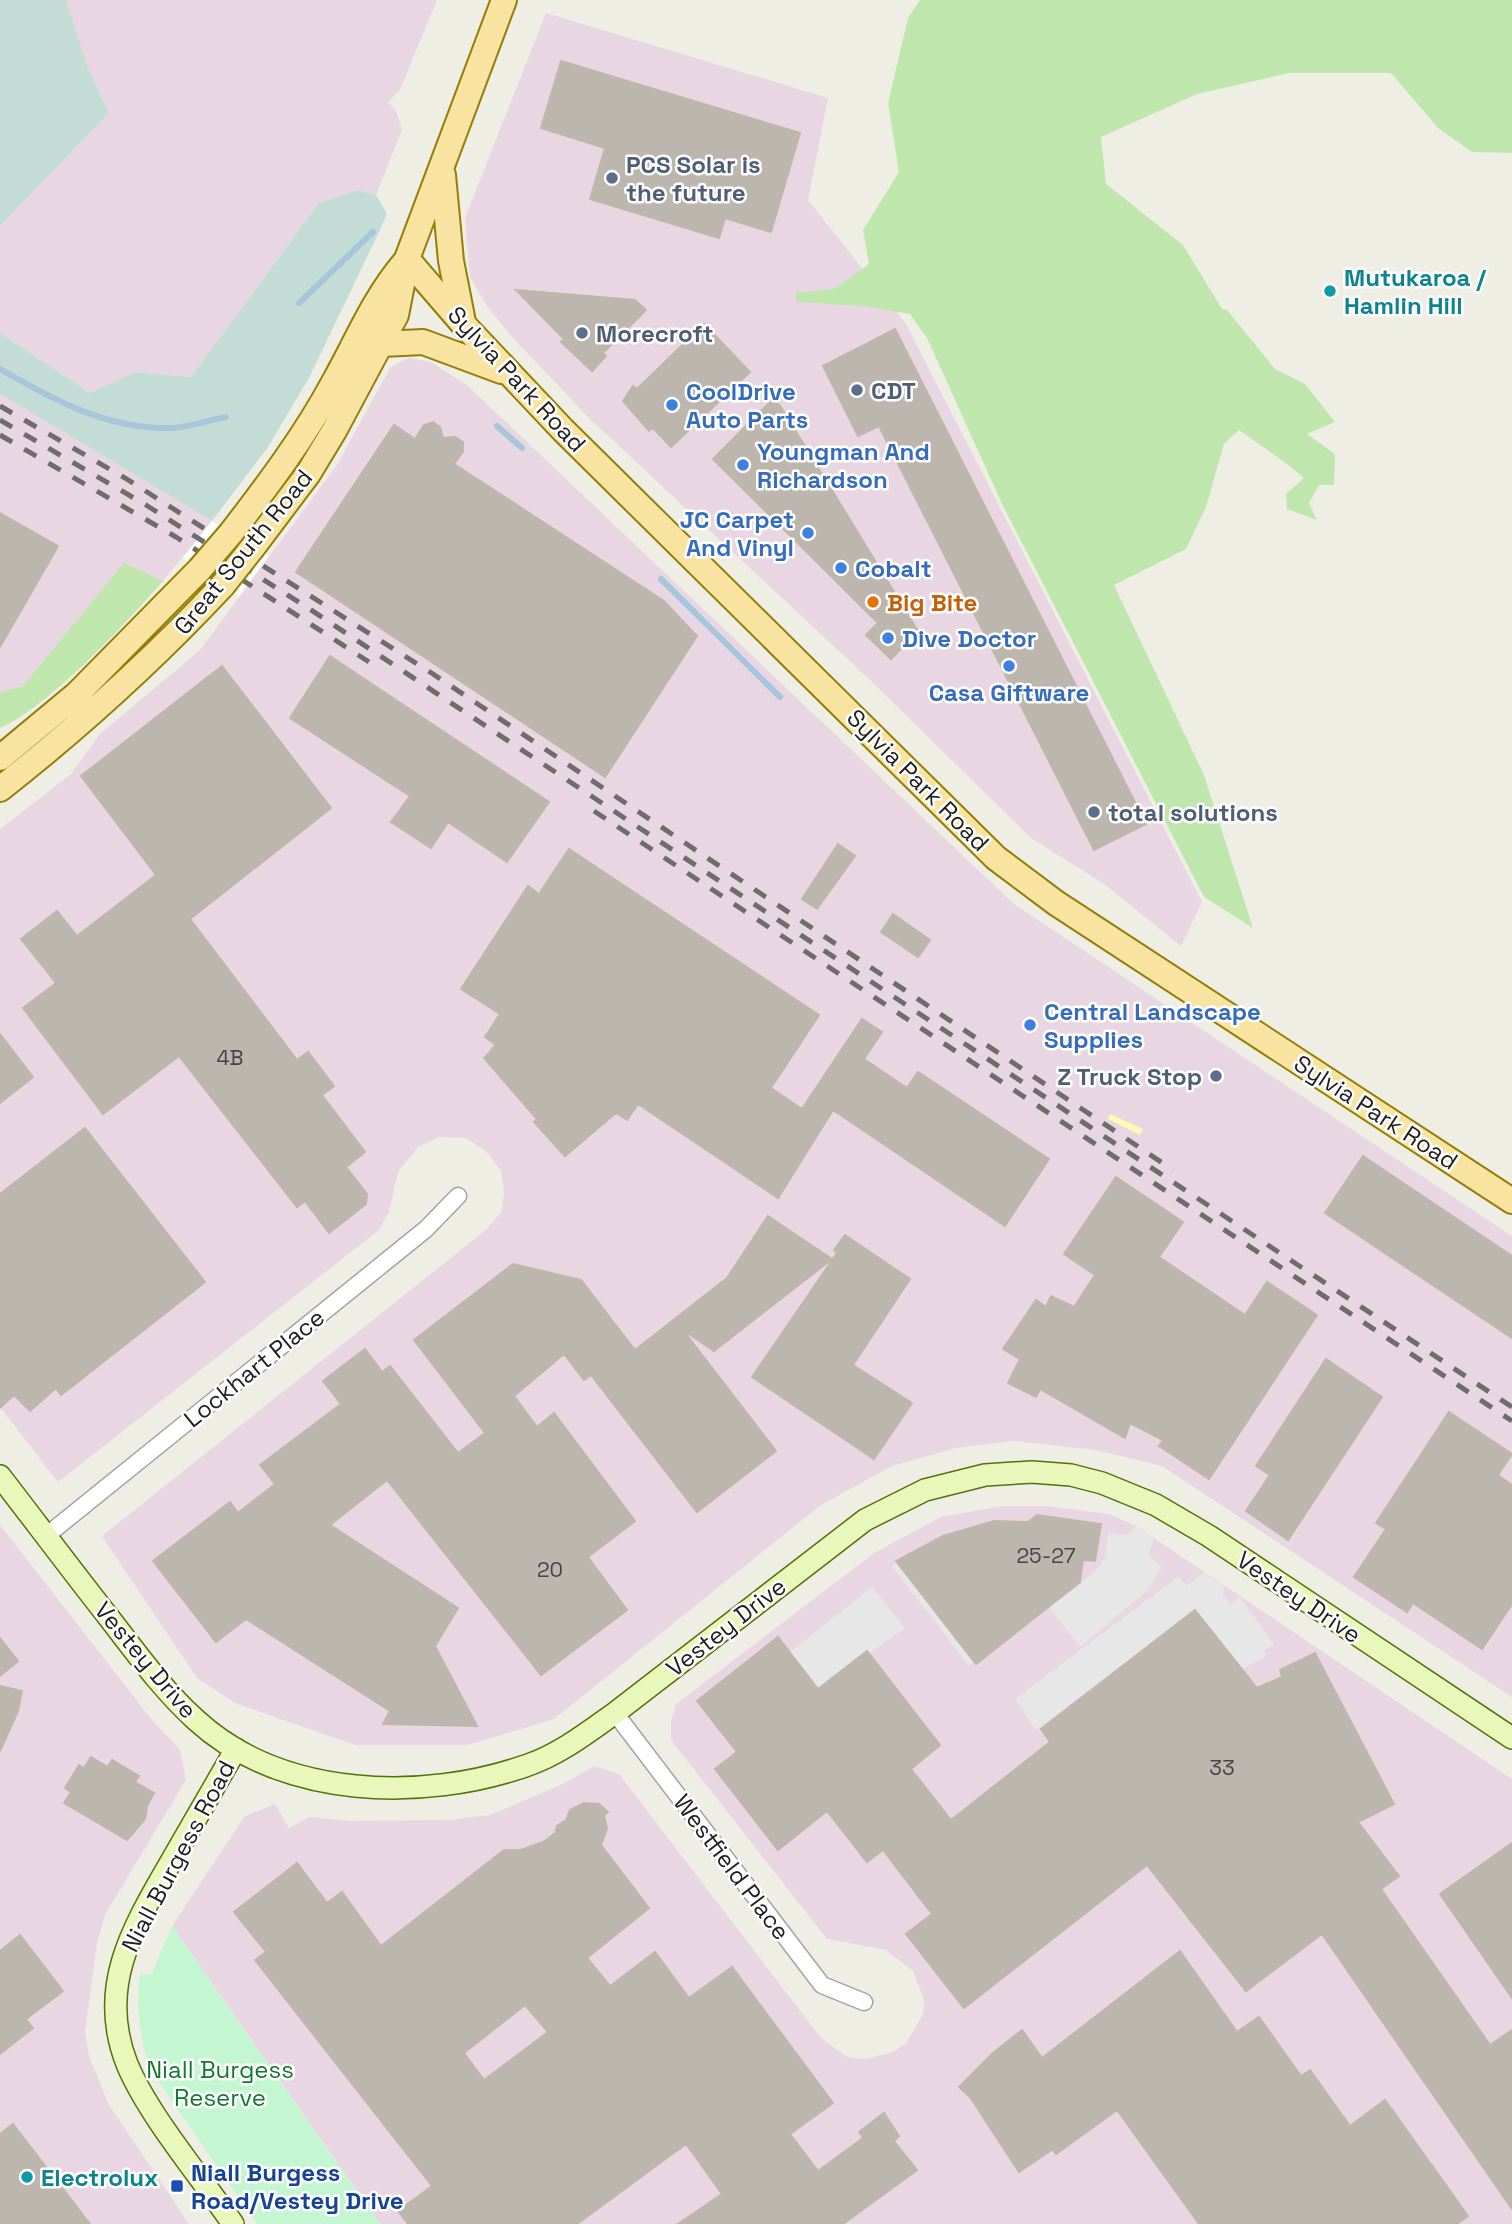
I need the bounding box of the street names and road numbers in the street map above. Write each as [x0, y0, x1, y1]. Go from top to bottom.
street label: Sylvia Park Road [441, 299, 593, 459]
street label: Great South Road [167, 463, 319, 641]
street label: Sylvia Park Road [840, 702, 996, 858]
street label: Sylvia Park Road [1288, 1048, 1464, 1176]
street label: Lockhart Place [177, 1302, 331, 1434]
street label: Vestey Drive [1231, 1544, 1367, 1650]
street label: Vestey Drive [660, 1571, 792, 1683]
street label: Vestey Drive [88, 1595, 204, 1725]
street label: Niall Burgess Road [114, 1755, 242, 1957]
street label: Westfield Place [667, 1788, 797, 1946]

